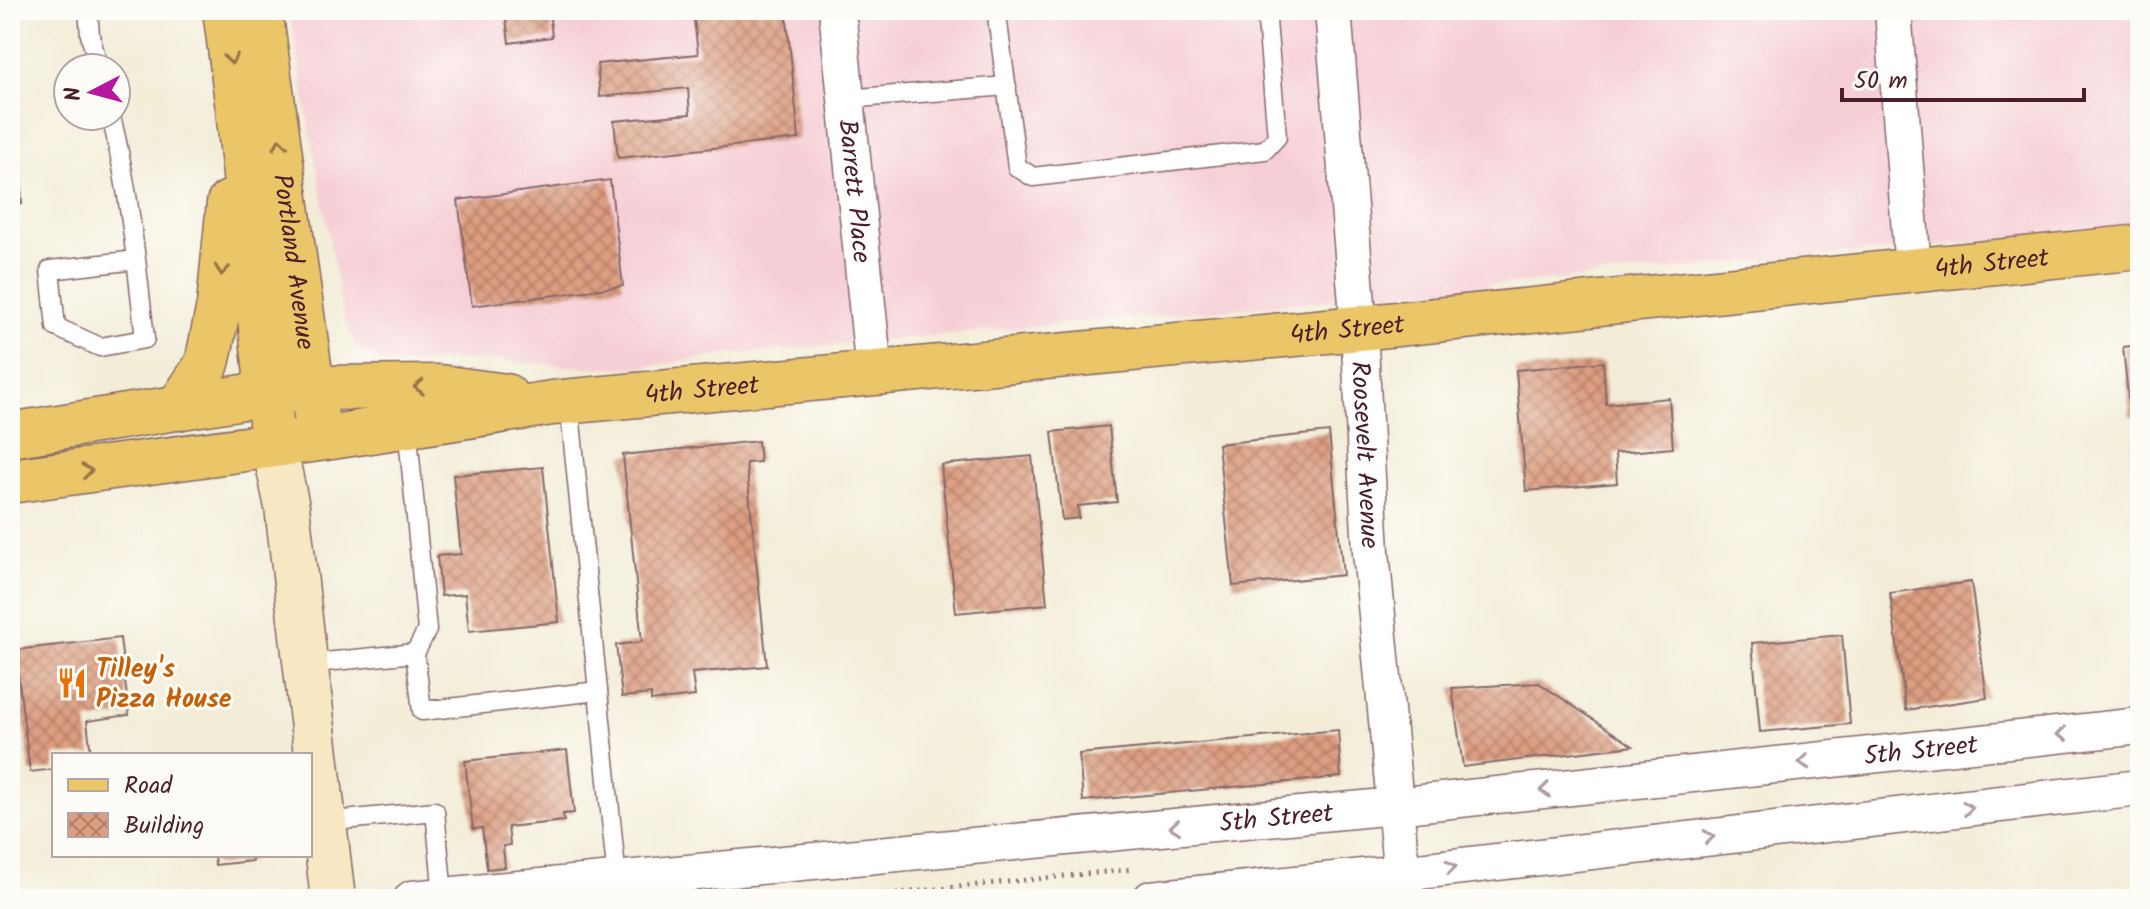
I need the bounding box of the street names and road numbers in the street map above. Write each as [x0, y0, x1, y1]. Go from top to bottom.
street label: Barrett Place [825, 117, 882, 265]
street label: Portland Avenue [260, 171, 326, 353]
street label: 4th Street [1933, 237, 2052, 291]
street label: 4th Street [1288, 304, 1407, 357]
street label: Roosevelt Avenue [1338, 360, 1390, 550]
street label: 4th Street [643, 365, 762, 417]
street label: 5th Street [1862, 724, 1981, 779]
street label: 5th Street [1217, 793, 1336, 846]

